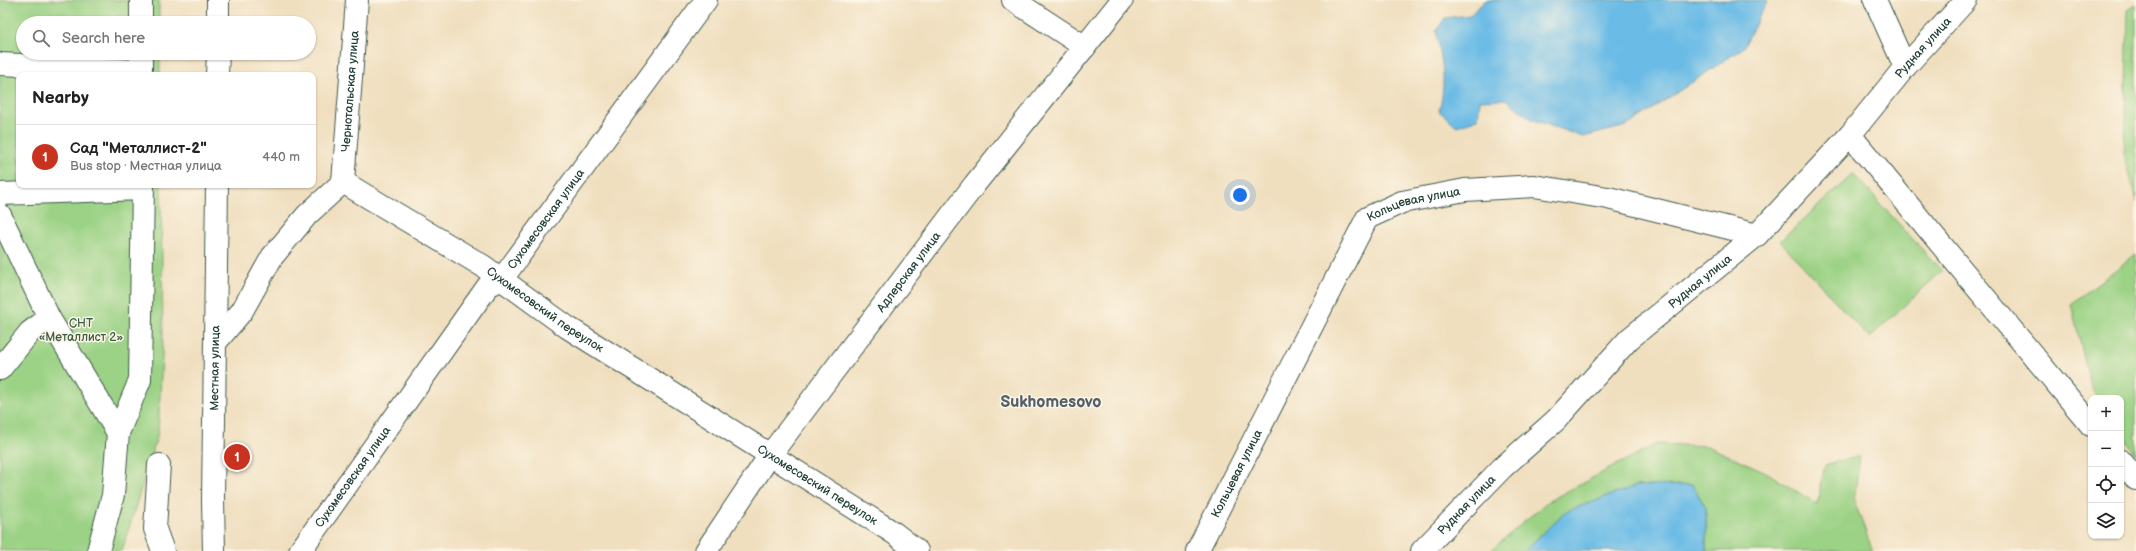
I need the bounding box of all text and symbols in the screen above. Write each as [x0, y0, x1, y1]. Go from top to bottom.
street label: Рудная улица [1891, 14, 1954, 81]
search box [16, 16, 316, 60]
icon: search [30, 27, 52, 49]
text: Search here [62, 29, 145, 48]
street label: Чернотальская улица [338, 30, 362, 153]
text: Nearby [32, 88, 89, 108]
text: Сад "Металлист-2" [70, 139, 207, 158]
text: 1 [42, 149, 48, 165]
text: 440 m [262, 149, 300, 165]
text: Bus stop · Местная улица [70, 158, 222, 174]
street label: Сухомесовская улица [504, 166, 588, 272]
street label: Кольцевая улица [1364, 184, 1461, 225]
your location [1230, 185, 1250, 205]
street label: Адлерская улица [873, 229, 944, 316]
street label: Рудная улица [1665, 251, 1735, 312]
street label: Сухомесовский переулок [484, 264, 607, 356]
park label: СНТ «Металлист 2» [39, 316, 123, 345]
street label: Местная улица [207, 325, 223, 411]
district label: Sukhomesovo [1001, 393, 1101, 412]
map controls [2088, 395, 2124, 539]
button: + [2088, 395, 2124, 431]
street label: Сухомесовская улица [312, 423, 394, 530]
street label: Кольцевая улица [1208, 427, 1265, 520]
button: − [2088, 431, 2124, 467]
street label: Сухомесовский переулок [755, 441, 881, 529]
pin: 1 [224, 442, 250, 472]
button: locate [2088, 467, 2124, 503]
street label: Рудная улица [1434, 472, 1499, 538]
button: layers [2088, 503, 2124, 539]

